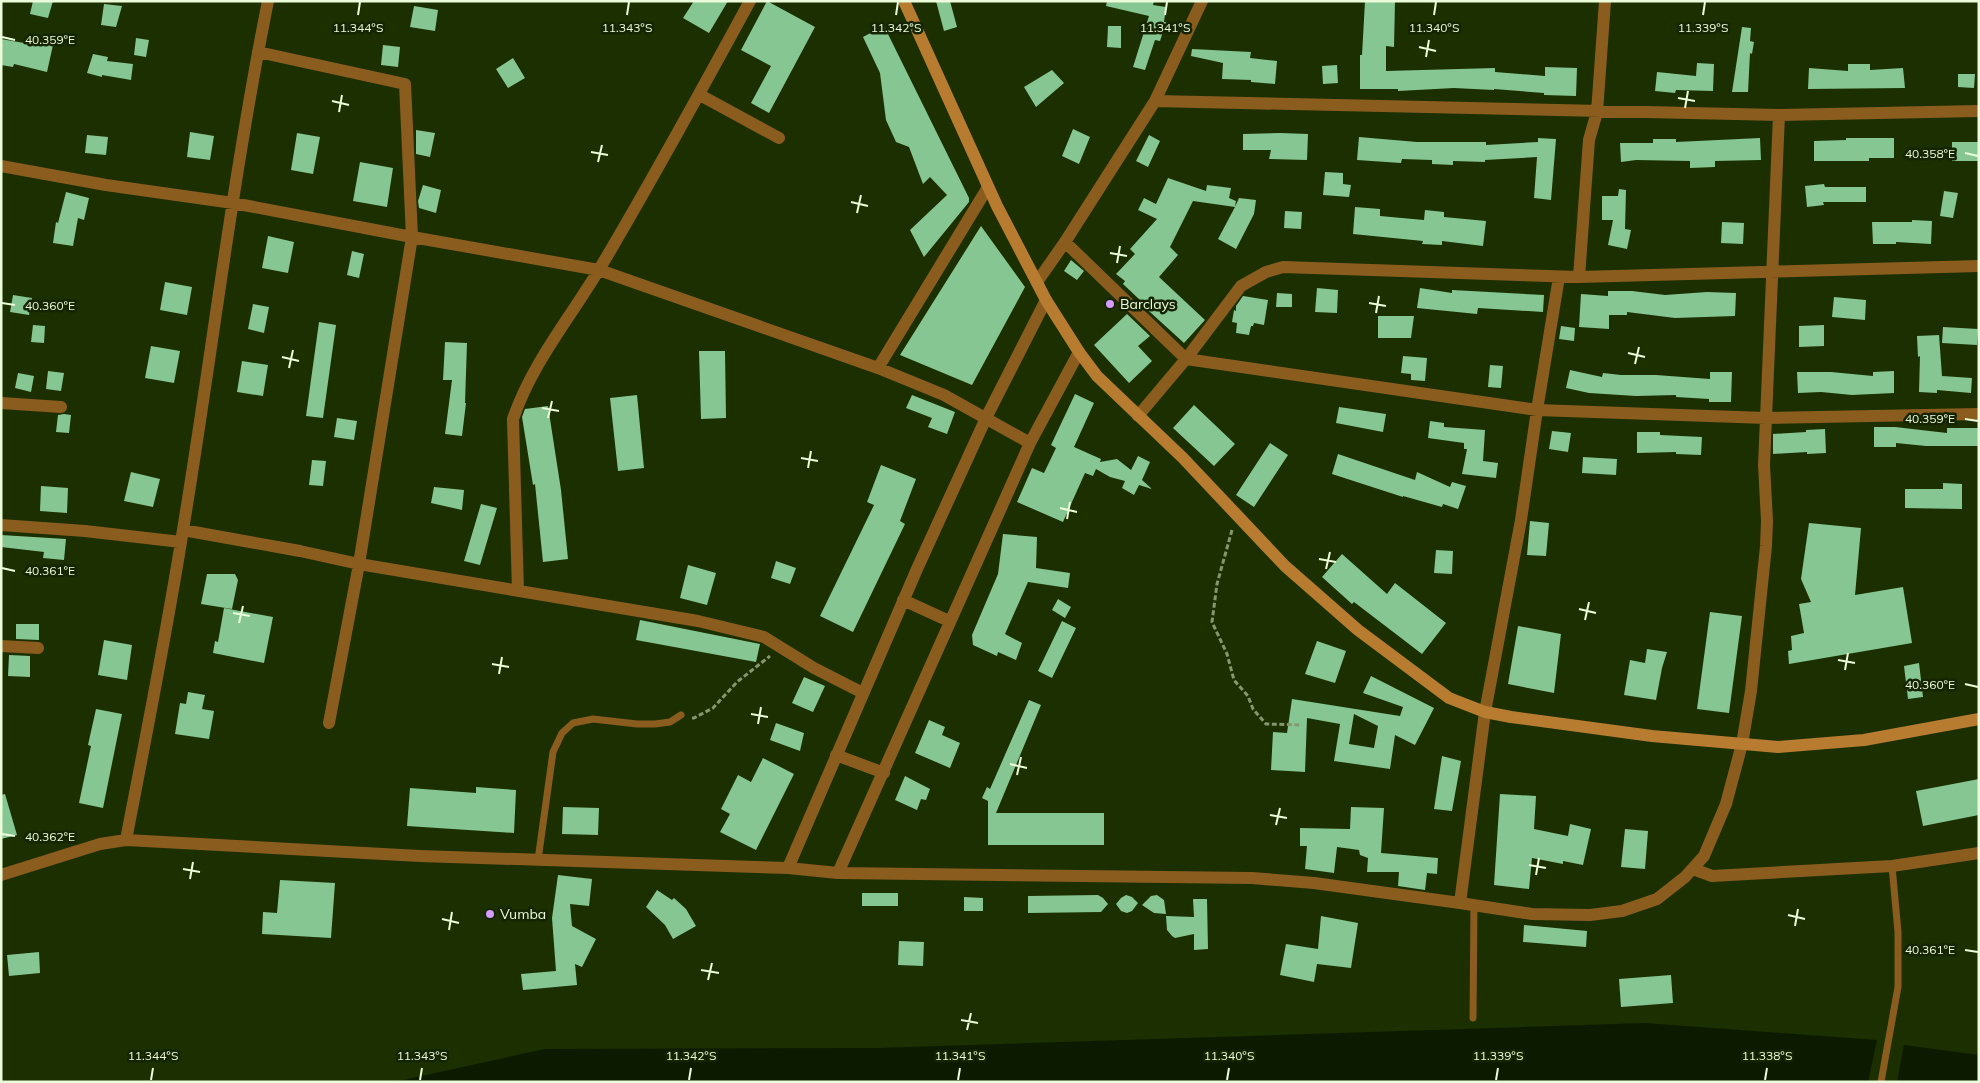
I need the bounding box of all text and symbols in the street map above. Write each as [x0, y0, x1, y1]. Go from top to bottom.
text: 11.344°S [333, 20, 383, 35]
text: 11.343°S [602, 20, 652, 35]
text: 11.342°S [871, 20, 921, 35]
text: 11.341°S [1140, 20, 1190, 35]
text: 11.340°S [1409, 20, 1459, 35]
text: 11.339°S [1678, 20, 1728, 35]
text: 40.359°E [25, 32, 75, 47]
text: 40.358°E [1905, 146, 1955, 161]
place label: Barclays [1120, 295, 1176, 313]
text: 40.360°E [25, 298, 75, 313]
marker: Barclays [1104, 298, 1116, 310]
text: 40.359°E [1905, 411, 1955, 426]
text: 40.361°E [25, 563, 75, 578]
text: 40.360°E [1905, 677, 1955, 692]
text: 40.362°E [25, 829, 75, 844]
place label: Vumba [500, 905, 546, 923]
marker: Vumba [484, 908, 496, 920]
text: 40.361°E [1905, 942, 1955, 957]
text: 11.344°S [128, 1048, 178, 1063]
text: 11.343°S [397, 1048, 447, 1063]
text: 11.342°S [666, 1048, 716, 1063]
text: 11.341°S [935, 1048, 985, 1063]
text: 11.340°S [1204, 1048, 1254, 1063]
text: 11.339°S [1473, 1048, 1523, 1063]
text: 11.338°S [1742, 1048, 1792, 1063]

